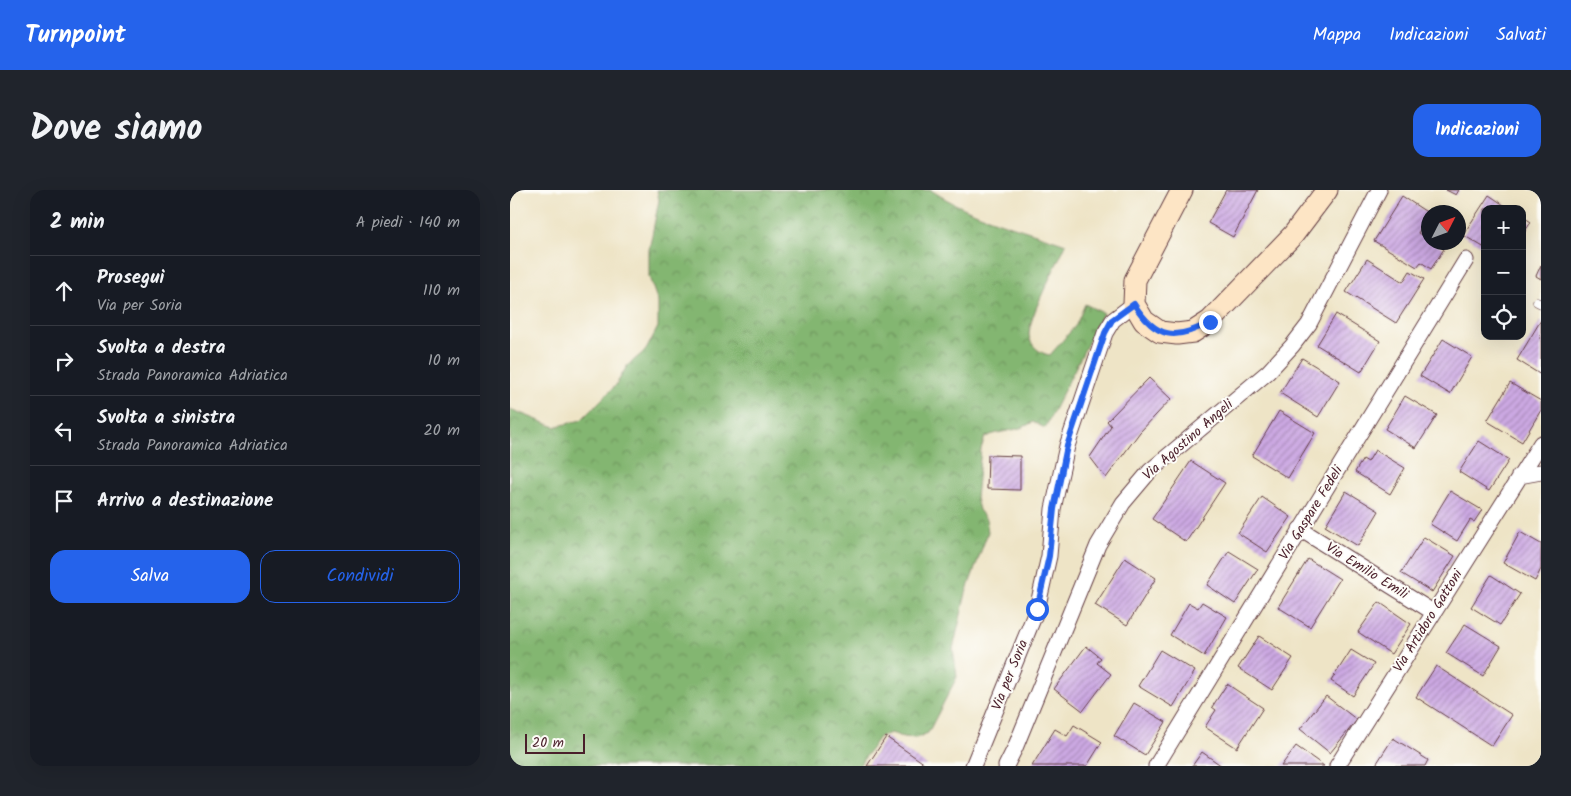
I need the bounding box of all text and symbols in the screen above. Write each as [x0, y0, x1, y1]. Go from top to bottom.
text: Turnpoint [25, 16, 126, 55]
text: Mappa [1313, 21, 1361, 50]
text: Indicazioni [1389, 21, 1468, 50]
text: Salvati [1496, 21, 1546, 50]
text: Dove siamo [30, 102, 203, 158]
button: Indicazioni [1413, 104, 1541, 157]
north arrow [1421, 205, 1466, 250]
map controls [1481, 205, 1526, 340]
button: + [1481, 205, 1526, 250]
text: 2 min [50, 206, 105, 239]
text: A piedi · 140 m [356, 210, 460, 235]
button: − [1481, 250, 1526, 295]
text: Prosegui [97, 263, 164, 293]
icon: ahead [50, 277, 78, 305]
text: 110 m [423, 278, 460, 303]
text: Via per Soria [97, 293, 182, 318]
button: locate [1481, 295, 1526, 340]
route end [1199, 311, 1222, 334]
text: Svolta a destra [97, 333, 225, 363]
icon: right [50, 347, 78, 375]
text: 10 m [428, 348, 460, 373]
text: Strada Panoramica Adriatica [97, 363, 288, 388]
street label: Via Agostino Angeli [1138, 394, 1239, 486]
text: Svolta a sinistra [97, 403, 235, 433]
icon: left [50, 417, 78, 445]
text: 20 m [424, 418, 460, 443]
text: Strada Panoramica Adriatica [97, 433, 288, 458]
street label: Via Gaspare Fedeli [1273, 461, 1349, 564]
text: Arrivo a destinazione [97, 486, 273, 516]
icon: arrive [50, 487, 78, 515]
street label: Via Emilio Emili [1321, 537, 1413, 606]
button: Salva [50, 550, 250, 603]
button: Condividi [260, 550, 460, 603]
street label: Via Artidoro Gattoni [1387, 565, 1469, 677]
route start [1026, 598, 1049, 621]
street label: Via per Soria [986, 636, 1034, 714]
scale bar [525, 731, 585, 754]
text: 20 m [532, 732, 564, 754]

